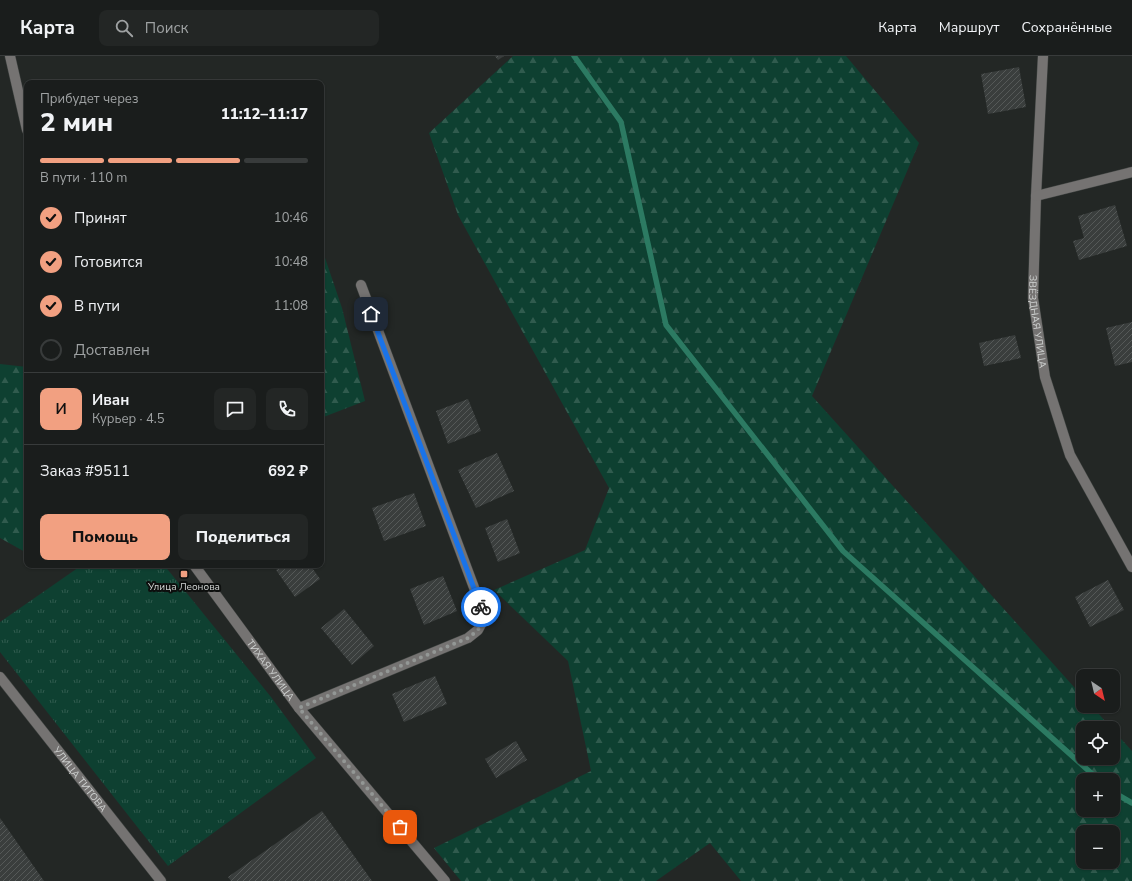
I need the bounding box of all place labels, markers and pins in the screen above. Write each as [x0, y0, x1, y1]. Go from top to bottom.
pin [354, 297, 388, 331]
marker: Улица Леонова [179, 569, 189, 579]
place label: Улица Леонова [147, 580, 220, 594]
pin [383, 810, 417, 844]

